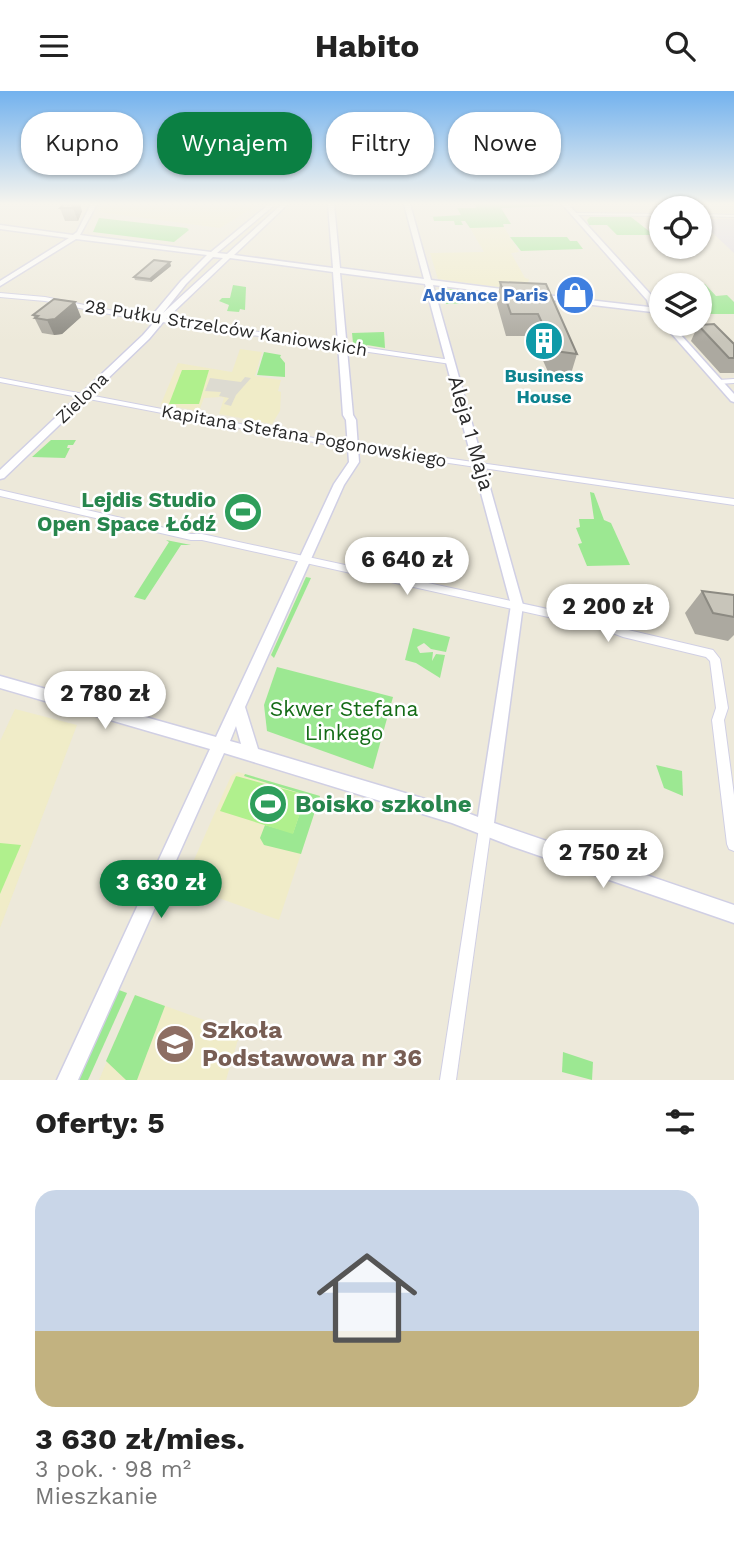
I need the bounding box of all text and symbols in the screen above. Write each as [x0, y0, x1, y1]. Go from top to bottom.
icon: menu [35, 27, 73, 65]
text: Habito [315, 27, 419, 65]
icon: search [661, 27, 699, 65]
chip: Kupno [21, 112, 143, 175]
chip: Wynajem [157, 112, 312, 175]
chip: Filtry [326, 112, 434, 175]
chip: Nowe [448, 112, 561, 175]
map controls [649, 196, 712, 336]
button: locate [649, 196, 712, 259]
button: layers [649, 273, 712, 336]
shop icon: Advance Paris [554, 274, 596, 316]
place label: Advance Paris [423, 284, 548, 305]
street label: 28 Pułku Strzelców Kaniowskich [83, 295, 369, 360]
building icon: Business House [523, 320, 565, 362]
place label: Business House [504, 365, 584, 407]
street label: Zielona [51, 368, 112, 427]
street label: Aleja 1 Maja [443, 372, 500, 493]
street label: Kapitana Stefana Pogonowskiego [160, 400, 448, 471]
place label: Lejdis Studio Open Space Łódź [37, 487, 216, 536]
sports icon: Lejdis Studio Open Space Łódź [222, 491, 264, 533]
pin: 6 640 zł [335, 538, 479, 597]
text: 6 640 zł [361, 546, 453, 573]
pin: 2 200 zł [536, 585, 680, 644]
text: 2 200 zł [562, 593, 654, 620]
pin: 2 780 zł [33, 671, 177, 731]
text: 2 780 zł [60, 680, 150, 707]
park label: Skwer Stefana Linkego [270, 696, 418, 745]
sports icon: Boisko szkolne [247, 783, 289, 825]
place label: Boisko szkolne [295, 790, 472, 818]
pin: 2 750 zł [531, 831, 675, 890]
text: 2 750 zł [558, 839, 648, 866]
pin: 3 630 zł [89, 861, 233, 920]
text: 3 630 zł [116, 869, 206, 896]
place label: Szkoła Podstawowa nr 36 [202, 1016, 422, 1072]
school or university icon: Szkoła Podstawowa nr 36 [154, 1023, 196, 1065]
icon: filters [661, 1103, 699, 1141]
text: Oferty: 5 [35, 1105, 165, 1140]
icon: home [304, 1235, 430, 1361]
text: 3 630 zł/mies. [35, 1421, 245, 1456]
text: 3 pok. · 98 m² [35, 1456, 191, 1483]
text: Mieszkanie [35, 1483, 158, 1510]

